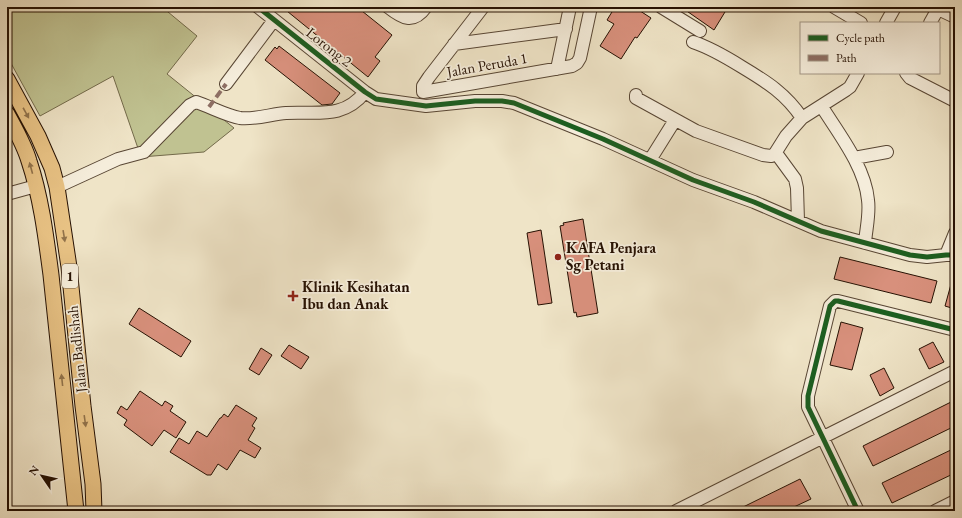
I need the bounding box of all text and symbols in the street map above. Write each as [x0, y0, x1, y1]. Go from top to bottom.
legend [800, 22, 940, 74]
street label: Lorong 2 [302, 23, 357, 71]
text: Cycle path [836, 30, 885, 46]
street label: Jalan Peruda 1 [443, 48, 529, 81]
text: Path [836, 50, 857, 66]
one-way arrow [23, 107, 29, 119]
one-way arrow [28, 162, 34, 174]
one-way arrow [61, 230, 67, 242]
place label: KAFA Penjara Sg Petani [566, 238, 657, 274]
marker: KAFA Penjara Sg Petani [553, 252, 563, 262]
road number: 1 [62, 264, 78, 288]
place label: Klinik Kesihatan Ibu dan Anak [302, 277, 410, 313]
marker: Klinik Kesihatan Ibu dan Anak [287, 290, 299, 302]
street label: Jalan Badlishah [62, 304, 91, 396]
one-way arrow [58, 374, 65, 386]
one-way arrow [82, 415, 88, 427]
north arrow [22, 456, 62, 496]
text: N [25, 463, 42, 478]

